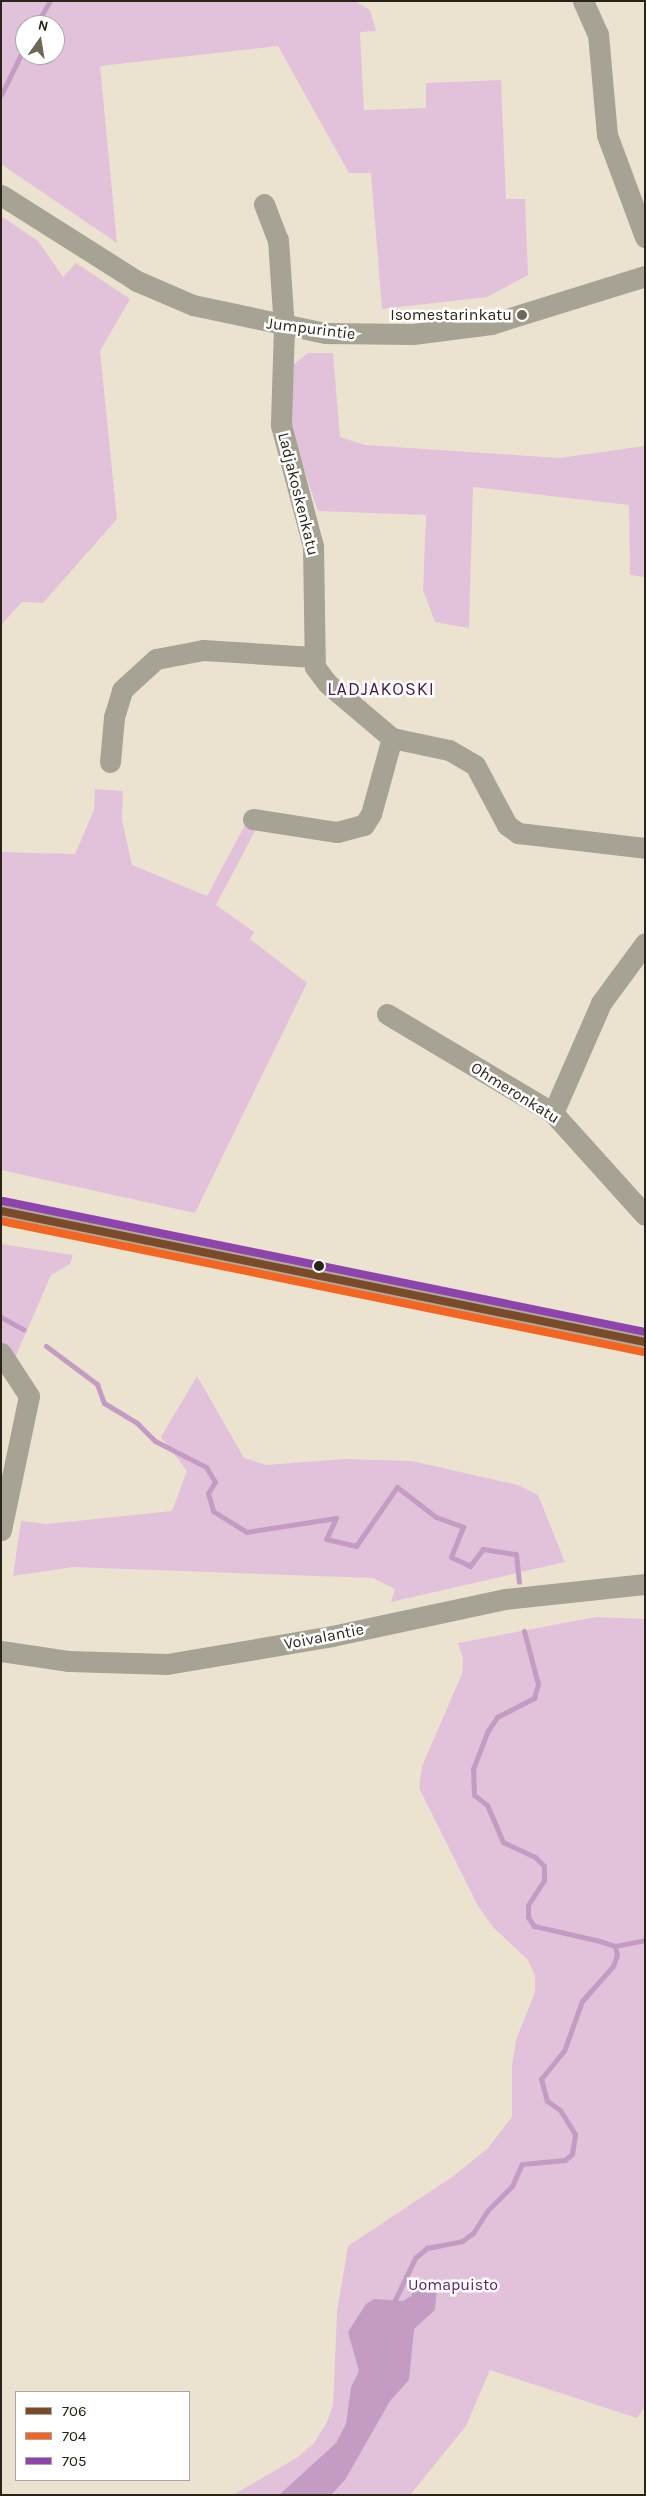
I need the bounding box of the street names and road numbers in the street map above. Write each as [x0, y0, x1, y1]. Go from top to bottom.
street label: Jumpurintie [265, 314, 357, 344]
street label: Ladjakoskenkatu [273, 430, 323, 558]
street label: Ohmeronkatu [467, 1058, 563, 1128]
street label: Voivalantie [283, 1620, 365, 1654]

